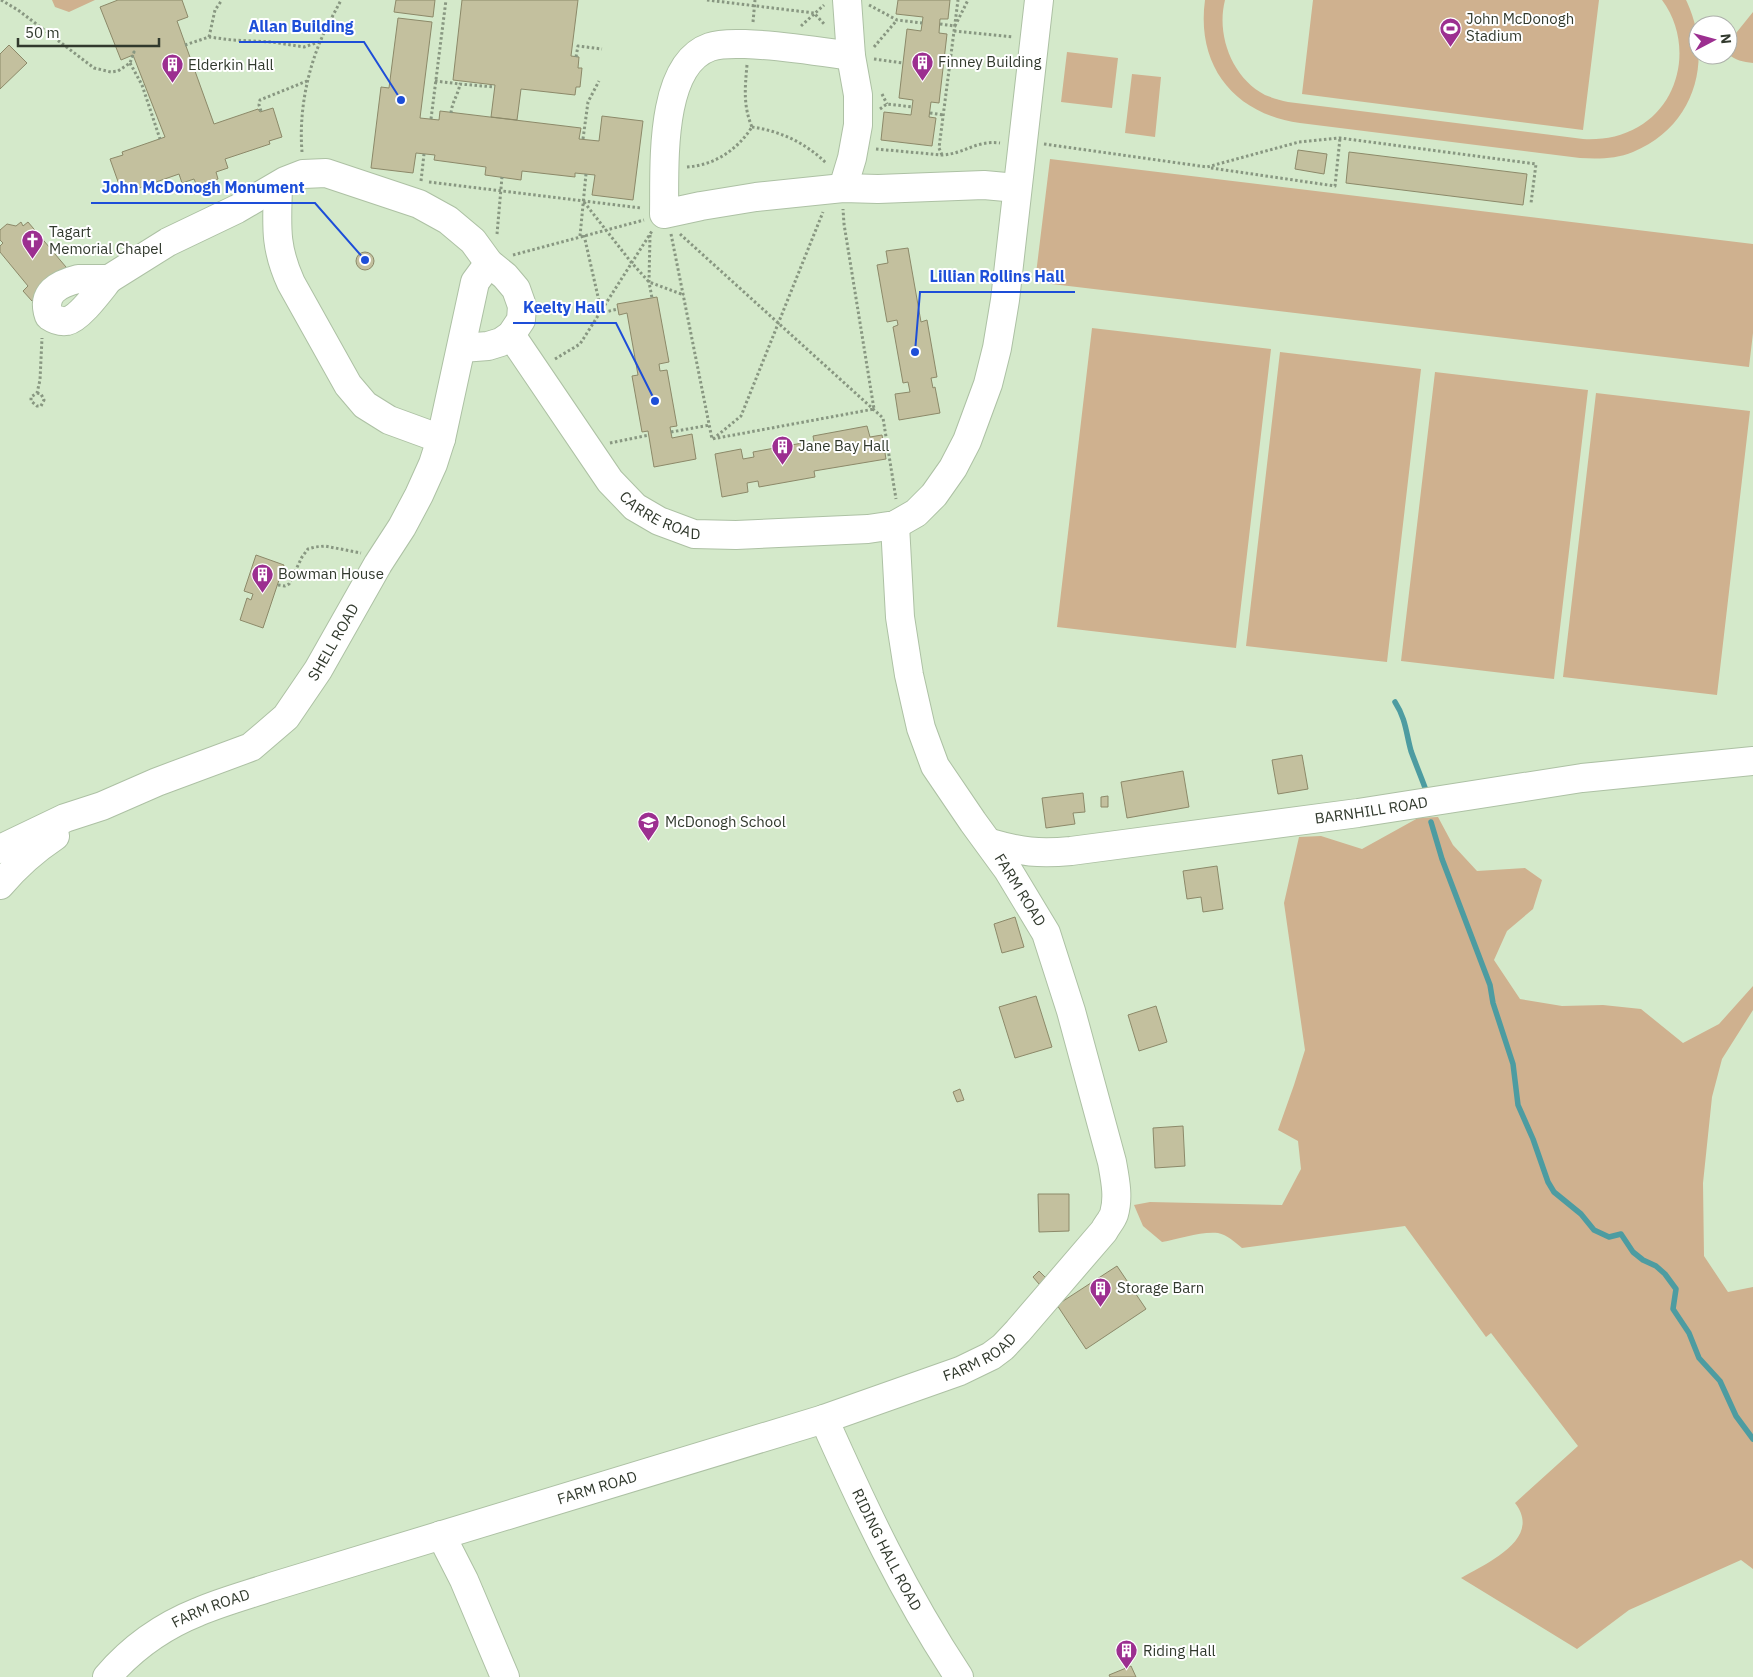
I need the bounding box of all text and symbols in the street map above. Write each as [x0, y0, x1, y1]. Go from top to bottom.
place label: John McDonogh Stadium [1466, 9, 1574, 45]
callout: Allan Building [239, 11, 364, 42]
scale bar [18, 15, 159, 47]
north arrow [1688, 15, 1738, 65]
text: Allan Building [248, 16, 354, 36]
sports icon: John McDonogh Stadium [1438, 16, 1462, 47]
text: 50 m [25, 23, 60, 42]
text: N [1716, 33, 1735, 45]
building icon: Finney Building [910, 50, 934, 81]
place label: Finney Building [938, 52, 1041, 71]
building icon: Elderkin Hall [160, 53, 184, 84]
place label: Elderkin Hall [188, 55, 274, 74]
callout: John McDonogh Monument [91, 172, 315, 203]
text: John McDonogh Monument [101, 177, 305, 197]
place label: Tagart Memorial Chapel [49, 222, 163, 258]
church icon: Tagart Memorial Chapel [21, 229, 45, 260]
callout: Lillian Rollins Hall [920, 261, 1075, 292]
text: Lillian Rollins Hall [930, 266, 1065, 286]
callout: Keelty Hall [513, 292, 616, 323]
text: Keelty Hall [523, 297, 605, 317]
building icon: Jane Bay Hall [770, 434, 794, 465]
place label: Jane Bay Hall [798, 436, 889, 455]
street label: CARRE ROAD [616, 487, 701, 543]
building icon: Bowman House [250, 562, 274, 593]
place label: Bowman House [278, 564, 384, 583]
street label: SHELL ROAD [303, 600, 363, 684]
street label: BARNHILL ROAD [1313, 792, 1429, 828]
school or university icon: McDonogh School [637, 810, 661, 841]
place label: McDonogh School [665, 812, 786, 831]
street label: FARM ROAD [991, 850, 1050, 930]
building icon: Storage Barn [1089, 1276, 1113, 1307]
place label: Storage Barn [1117, 1278, 1204, 1297]
street label: FARM ROAD [940, 1329, 1020, 1385]
street label: FARM ROAD [555, 1466, 639, 1508]
street label: RIDING HALL ROAD [848, 1485, 926, 1614]
street label: FARM ROAD [168, 1584, 252, 1632]
building icon: Riding Hall [1115, 1639, 1139, 1670]
place label: Riding Hall [1143, 1641, 1215, 1660]

